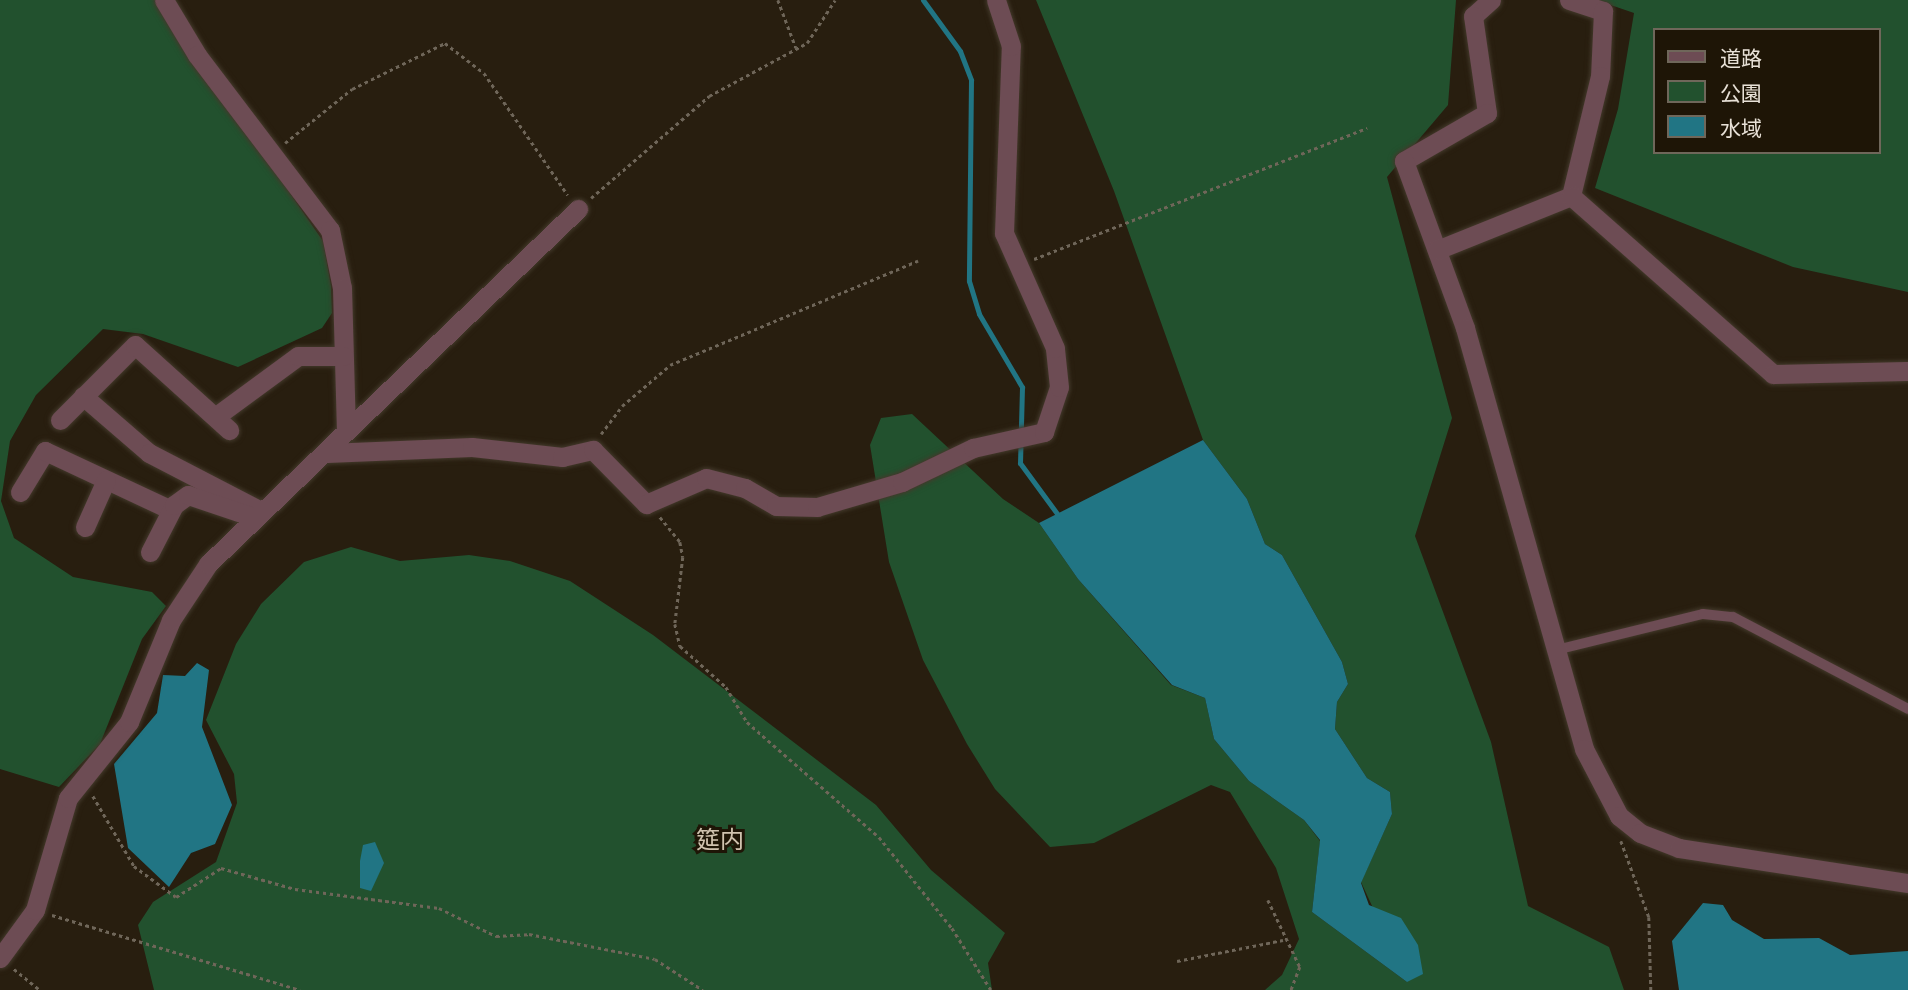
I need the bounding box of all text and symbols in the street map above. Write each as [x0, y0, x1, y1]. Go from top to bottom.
legend [1652, 28, 1880, 154]
text: 道路 [1720, 46, 1762, 70]
text: 公園 [1720, 81, 1762, 105]
text: 水域 [1720, 116, 1762, 140]
district label: 筵内 [696, 826, 744, 854]

